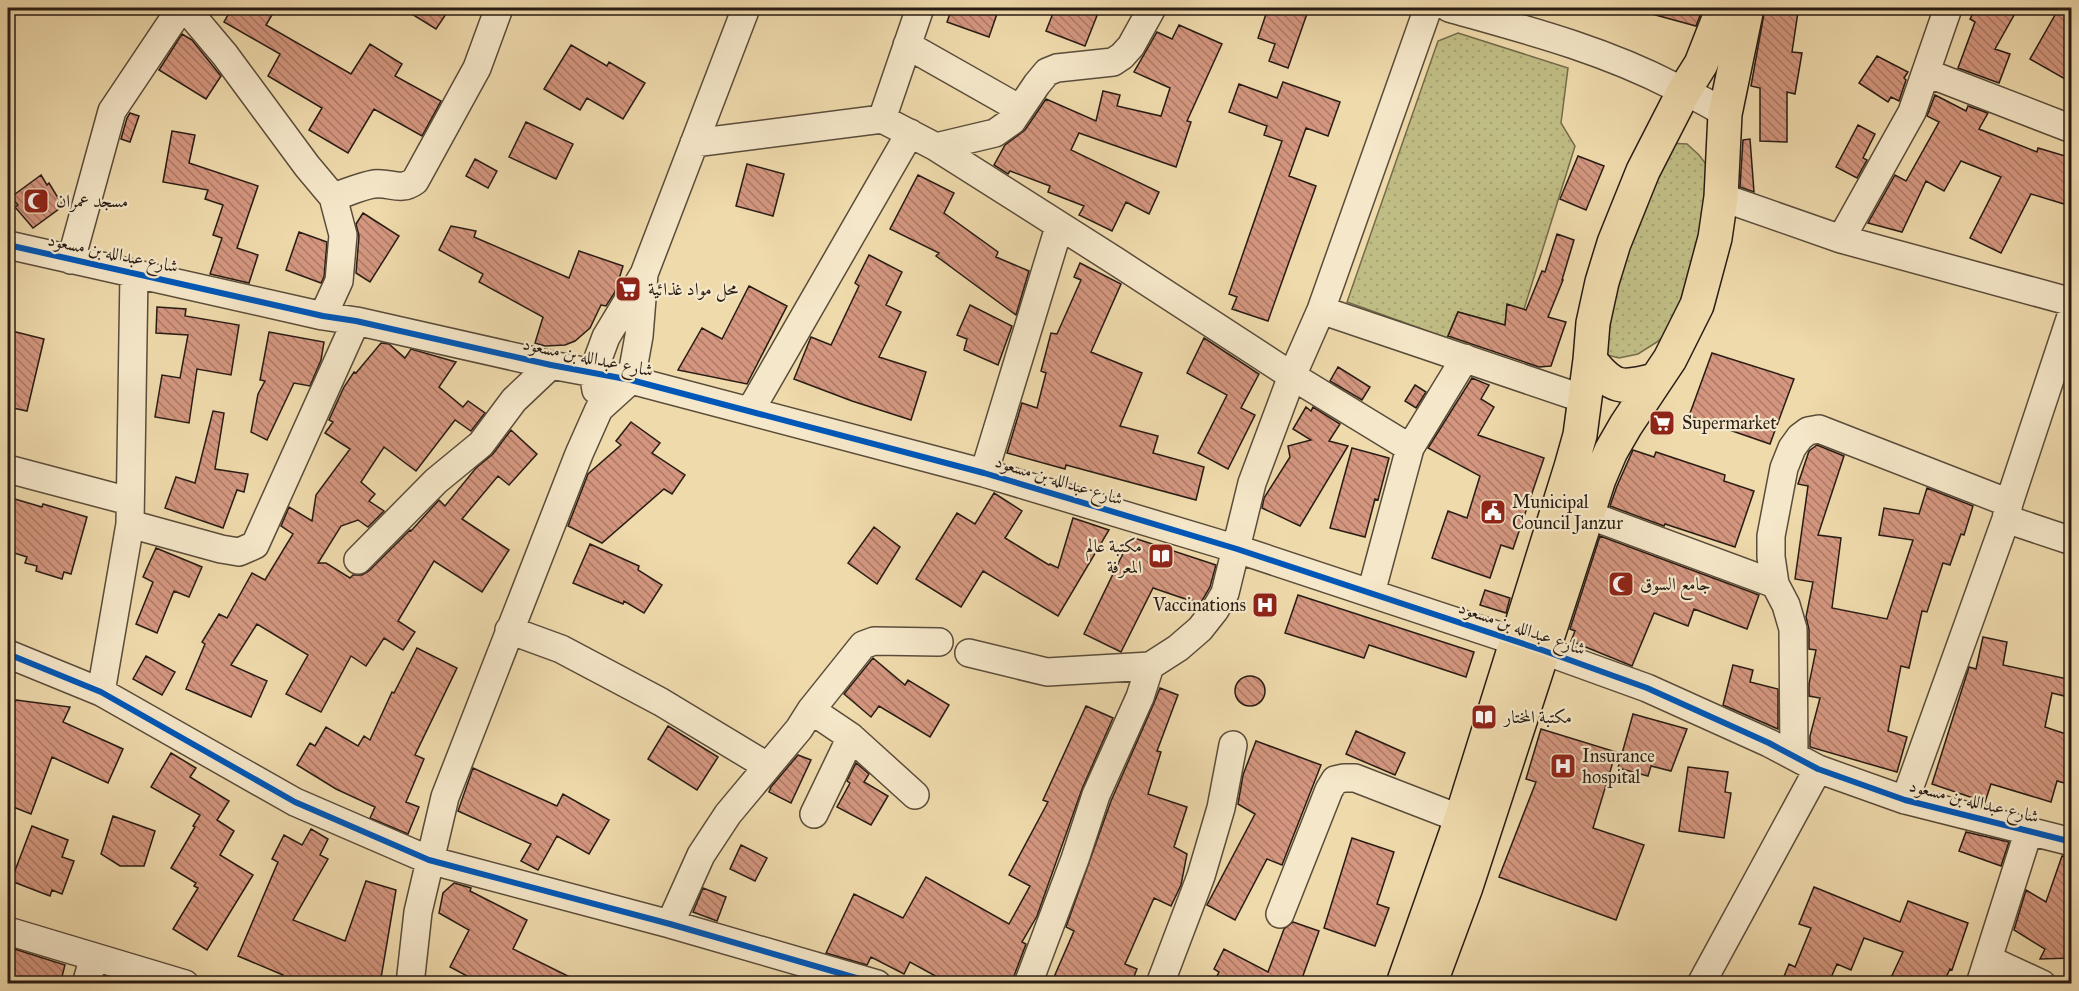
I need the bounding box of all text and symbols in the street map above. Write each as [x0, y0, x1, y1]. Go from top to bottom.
mosque icon: مسجد عمران [21, 186, 51, 216]
place label: مسجد عمران [56, 190, 128, 213]
street label: شارع عبدالله بن مسعود [45, 228, 180, 282]
supermarket icon: محل مواد غذائية [613, 274, 643, 304]
place label: محل مواد غذائية [648, 278, 738, 302]
street label: شارع عبدالله بن مسعود [520, 332, 655, 386]
supermarket icon: Supermarket [1647, 408, 1677, 438]
place label: Supermarket [1682, 412, 1777, 434]
street label: شارع عبدالله بن مسعود [991, 450, 1126, 514]
place label: Municipal Council Janzur [1512, 491, 1623, 535]
public building icon: Municipal Council Janzur [1478, 497, 1508, 527]
place label: مكتبة عالم المعرفة [1086, 535, 1142, 579]
library icon: مكتبة عالم المعرفة [1146, 541, 1176, 571]
mosque icon: جامع السوق [1606, 569, 1636, 599]
place label: جامع السوق [1640, 573, 1711, 600]
hospital icon: Vaccinations [1250, 590, 1280, 620]
place label: Vaccinations [1152, 594, 1246, 616]
street label: شارع عبدالله بن مسعود [1454, 596, 1588, 664]
library icon: مكتبة المختار [1469, 702, 1499, 732]
place label: مكتبة المختار [1502, 706, 1572, 728]
place label: Insurance hospital [1582, 745, 1655, 788]
hospital icon: Insurance hospital [1548, 751, 1578, 781]
street label: شارع عبدالله بن مسعود [1906, 774, 2041, 832]

